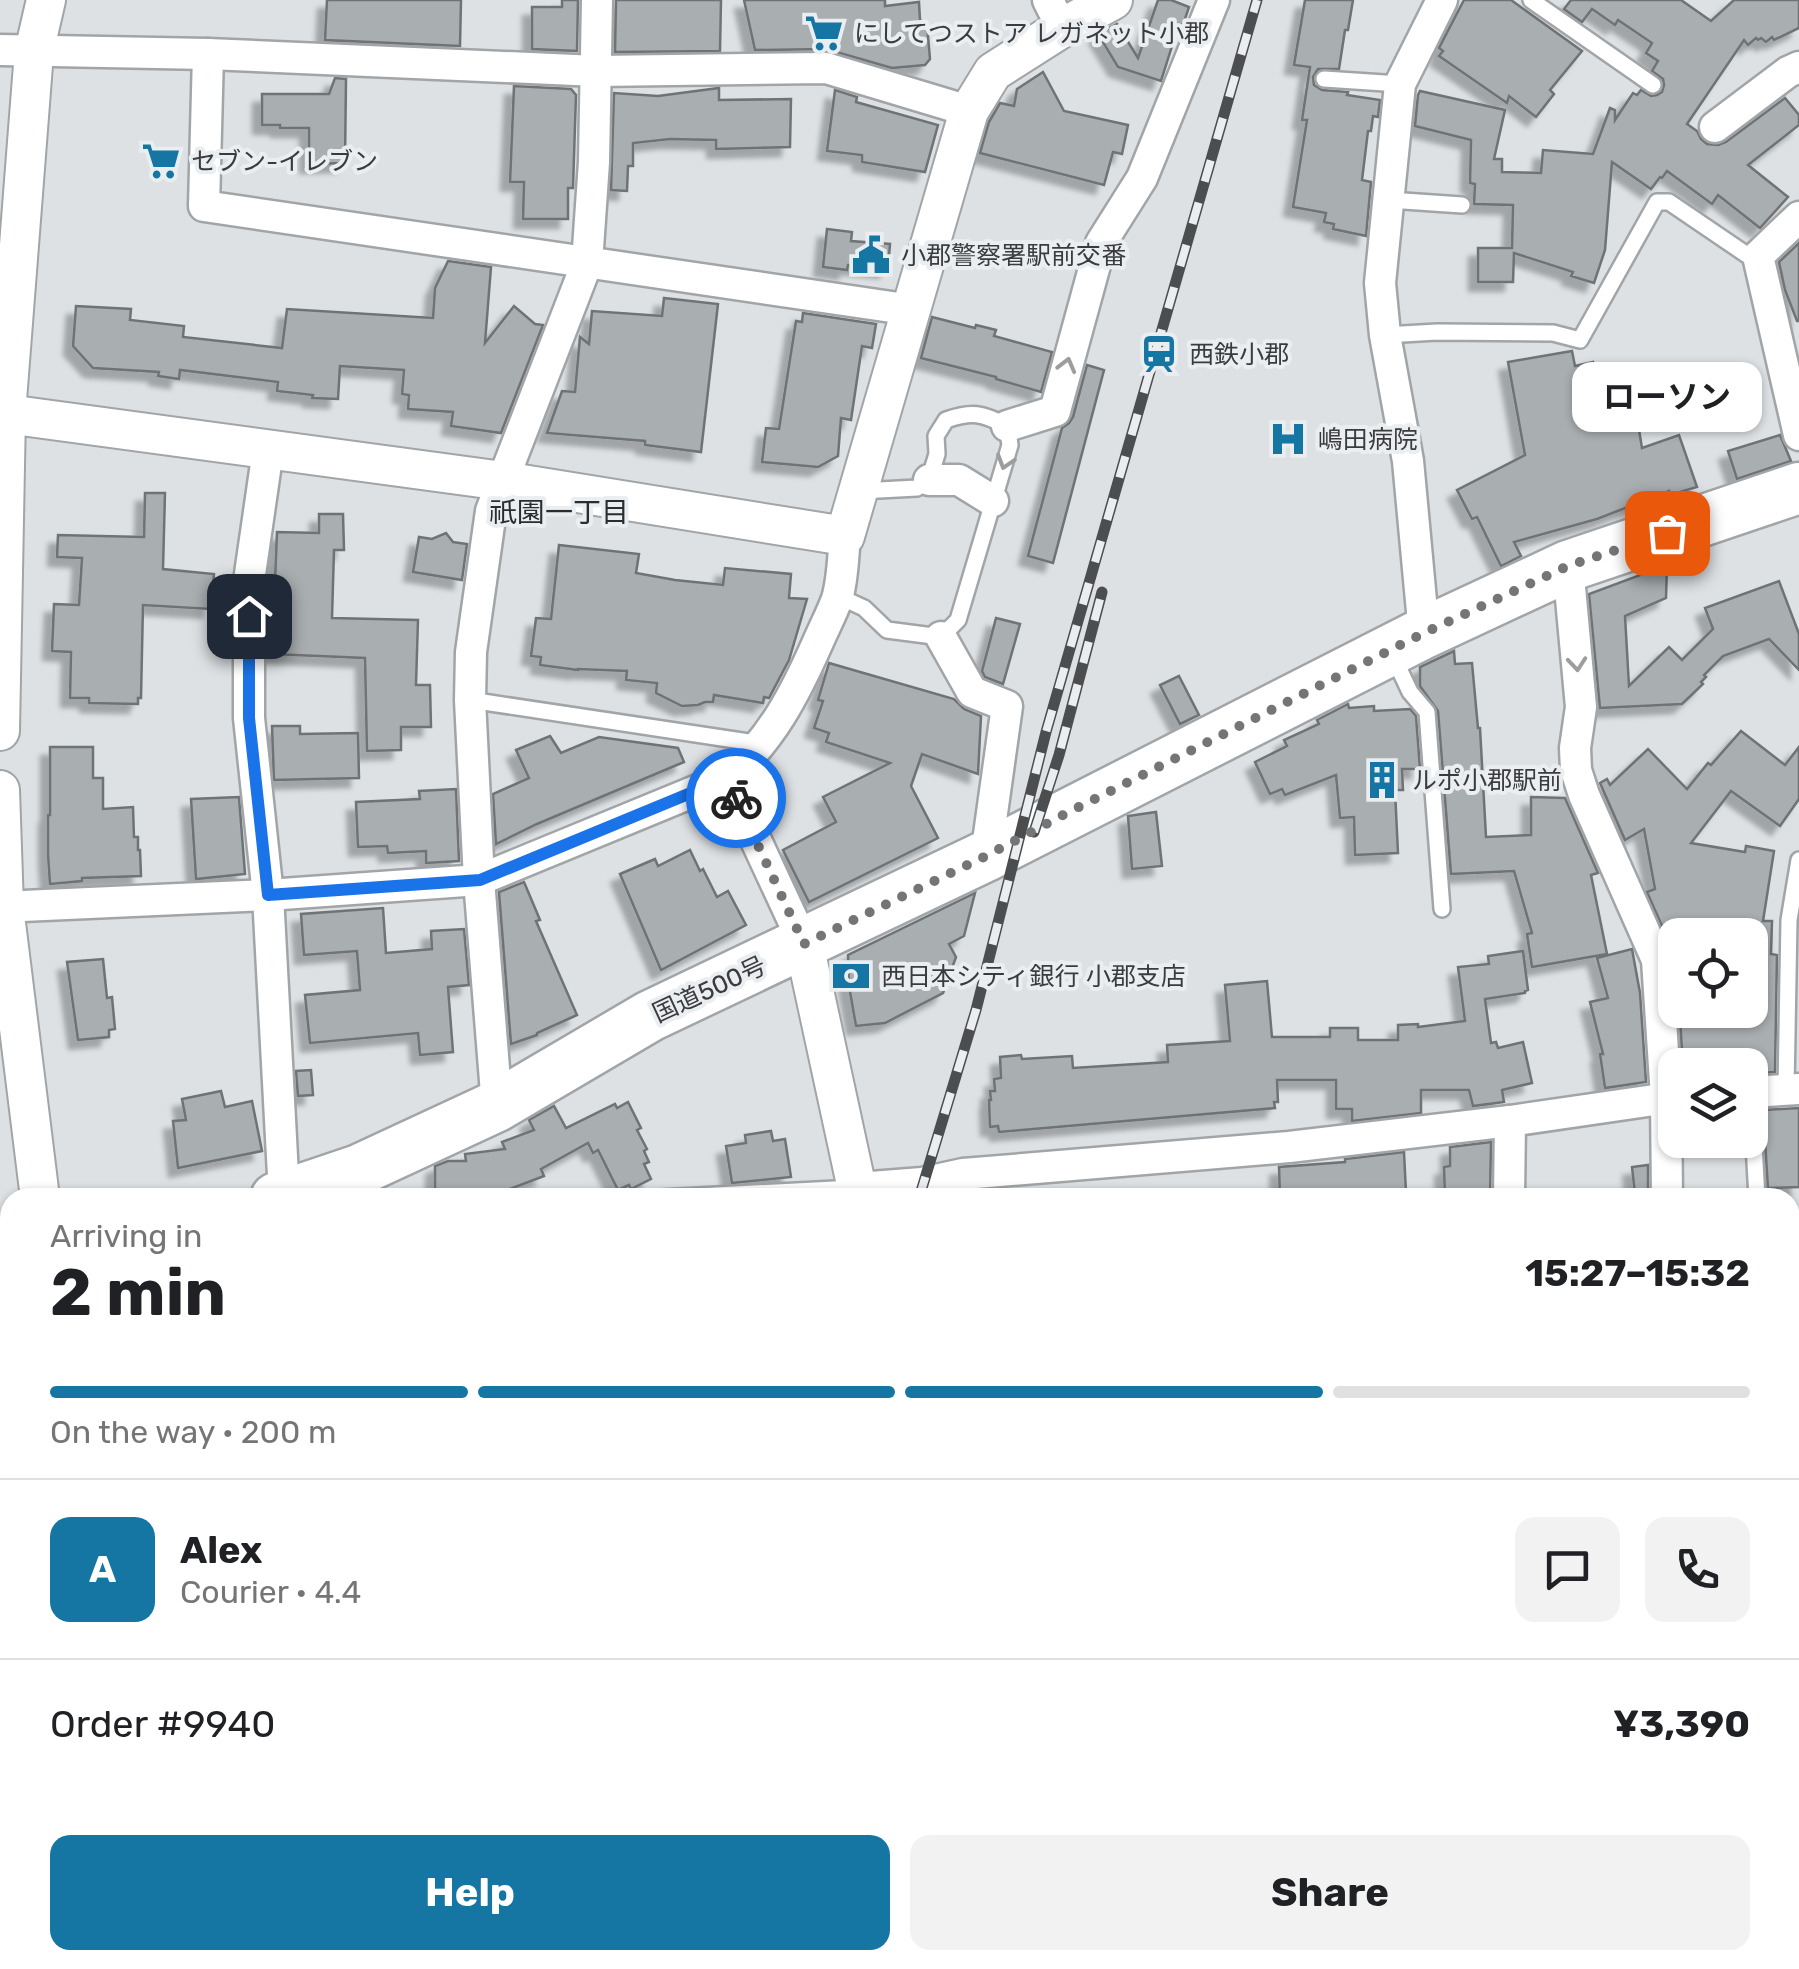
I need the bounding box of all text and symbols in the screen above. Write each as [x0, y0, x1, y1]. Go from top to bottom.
supermarket icon: にしてつストア レガネット小郡 [803, 12, 845, 54]
place label: にしてつストア レガネット小郡 [854, 19, 1209, 48]
supermarket icon: セブン-イレブン [140, 140, 182, 182]
place label: セブン-イレブン [191, 147, 378, 176]
public building icon: 小郡警察署駅前交番 [850, 234, 892, 276]
place label: 小郡警察署駅前交番 [901, 241, 1126, 270]
station icon: 西鉄小郡 [1138, 333, 1180, 375]
place label: 西鉄小郡 [1189, 340, 1289, 369]
one-way arrow [1056, 357, 1077, 375]
callout: ローソン [1572, 363, 1762, 433]
text: ローソン [1603, 378, 1731, 416]
hospital icon: 嶋田病院 [1267, 418, 1309, 460]
place label: 嶋田病院 [1318, 425, 1418, 454]
one-way arrow [996, 453, 1017, 470]
pin [1625, 491, 1710, 576]
district label: 祇園一丁目 [489, 496, 629, 529]
icon: bag [1640, 506, 1695, 561]
pin [207, 574, 292, 659]
icon: home [222, 589, 277, 644]
one-way arrow [1565, 656, 1587, 672]
courier [686, 748, 786, 848]
building icon: ルポ小郡駅前 [1361, 759, 1403, 801]
place label: ルポ小郡駅前 [1412, 766, 1562, 795]
icon: bike [709, 771, 764, 826]
map controls [1658, 918, 1768, 1158]
button: locate [1658, 918, 1768, 1028]
street label: 国道500号 [648, 951, 770, 1028]
bank icon: 西日本シティ銀行 小郡支店 [830, 955, 872, 997]
place label: 西日本シティ銀行 小郡支店 [881, 962, 1186, 991]
button: layers [1658, 1048, 1768, 1158]
text: Arriving in [50, 1217, 202, 1255]
text: 15:27–15:32 [1525, 1250, 1750, 1296]
text: 2 min [50, 1254, 226, 1331]
text: On the way · 200 m [50, 1413, 337, 1451]
button: chat [1515, 1517, 1620, 1622]
button: phone [1645, 1517, 1750, 1622]
text: Alex [180, 1527, 262, 1573]
text: A [89, 1546, 116, 1592]
text: Courier · 4.4 [180, 1573, 361, 1611]
text: Order #9940 [50, 1701, 275, 1747]
text: ¥3,390 [1613, 1701, 1750, 1747]
button: Help [50, 1835, 890, 1950]
button: Share [910, 1835, 1750, 1950]

